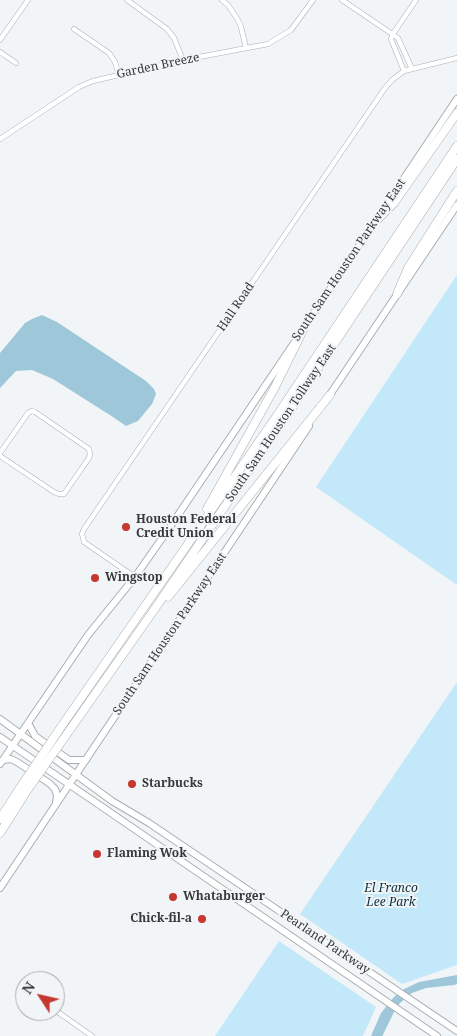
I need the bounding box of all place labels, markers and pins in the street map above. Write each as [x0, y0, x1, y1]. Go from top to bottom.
place label: Houston Federal Credit Union [136, 513, 236, 541]
marker: Houston Federal Credit Union [120, 521, 132, 533]
place label: Wingstop [105, 571, 162, 585]
marker: Wingstop [89, 572, 101, 584]
place label: Starbucks [142, 777, 203, 791]
marker: Starbucks [126, 778, 138, 790]
place label: Flaming Wok [107, 847, 187, 861]
marker: Flaming Wok [91, 848, 103, 860]
place label: Whataburger [183, 890, 265, 904]
marker: Whataburger [167, 891, 179, 903]
place label: Chick-fil-a [130, 912, 192, 926]
marker: Chick-fil-a [196, 913, 208, 925]

